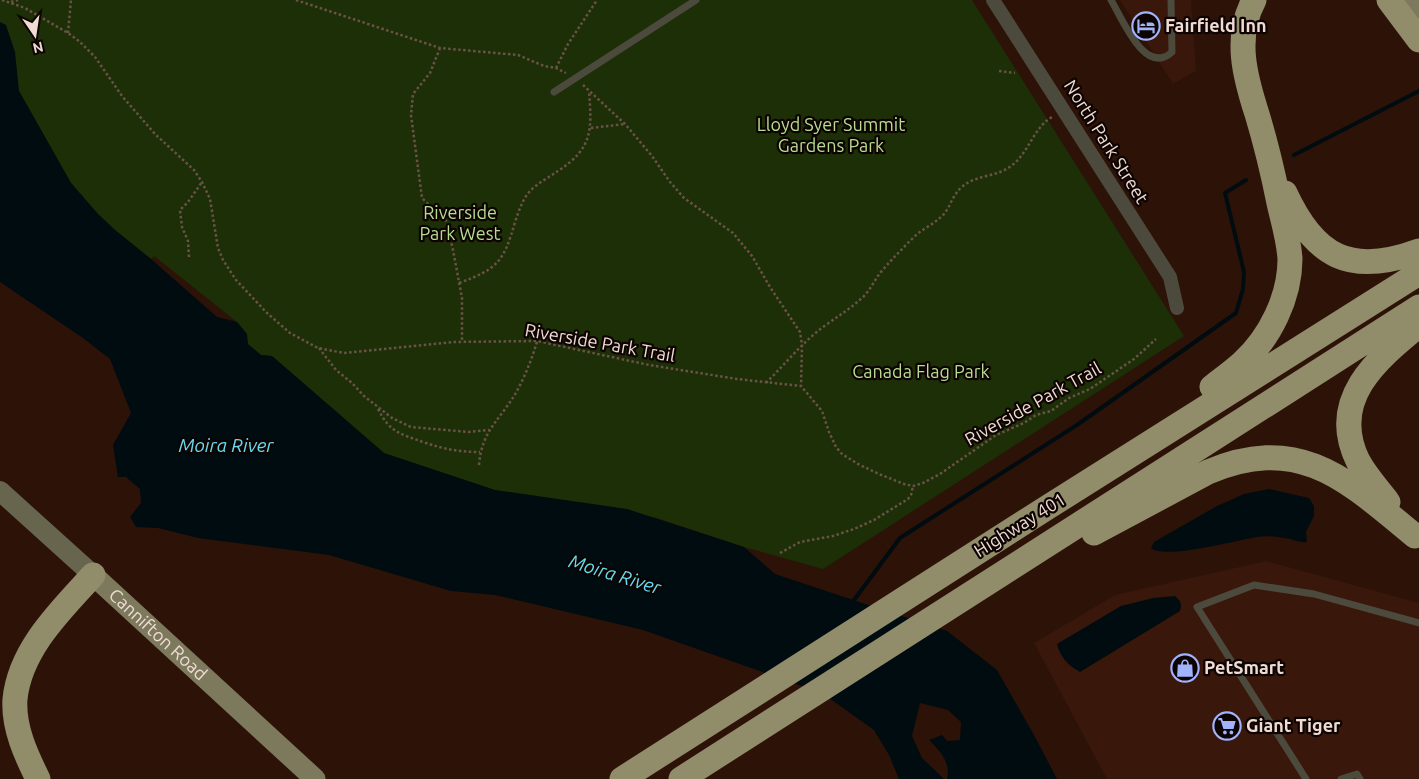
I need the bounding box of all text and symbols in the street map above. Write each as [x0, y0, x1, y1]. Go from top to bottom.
north arrow [10, 10, 60, 60]
hotel icon: Fairfield Inn [1131, 11, 1161, 41]
place label: Fairfield Inn [1165, 15, 1267, 35]
text: N [31, 39, 45, 57]
street label: North Park Street [1061, 76, 1153, 207]
park label: Lloyd Syer Summit Gardens Park [757, 114, 905, 155]
park label: Riverside Park West [419, 202, 501, 243]
street label: Riverside Park Trail [523, 319, 677, 365]
street label: Riverside Park Trail [961, 357, 1104, 449]
park label: Canada Flag Park [852, 361, 990, 381]
water label: Moira River [178, 434, 274, 456]
street label: Highway 401 [970, 488, 1069, 560]
water label: Moira River [566, 550, 664, 599]
street label: Cannifton Road [105, 584, 211, 684]
shop icon: PetSmart [1170, 653, 1200, 683]
place label: PetSmart [1204, 657, 1284, 677]
supermarket icon: Giant Tiger [1212, 711, 1242, 741]
place label: Giant Tiger [1246, 715, 1341, 735]

